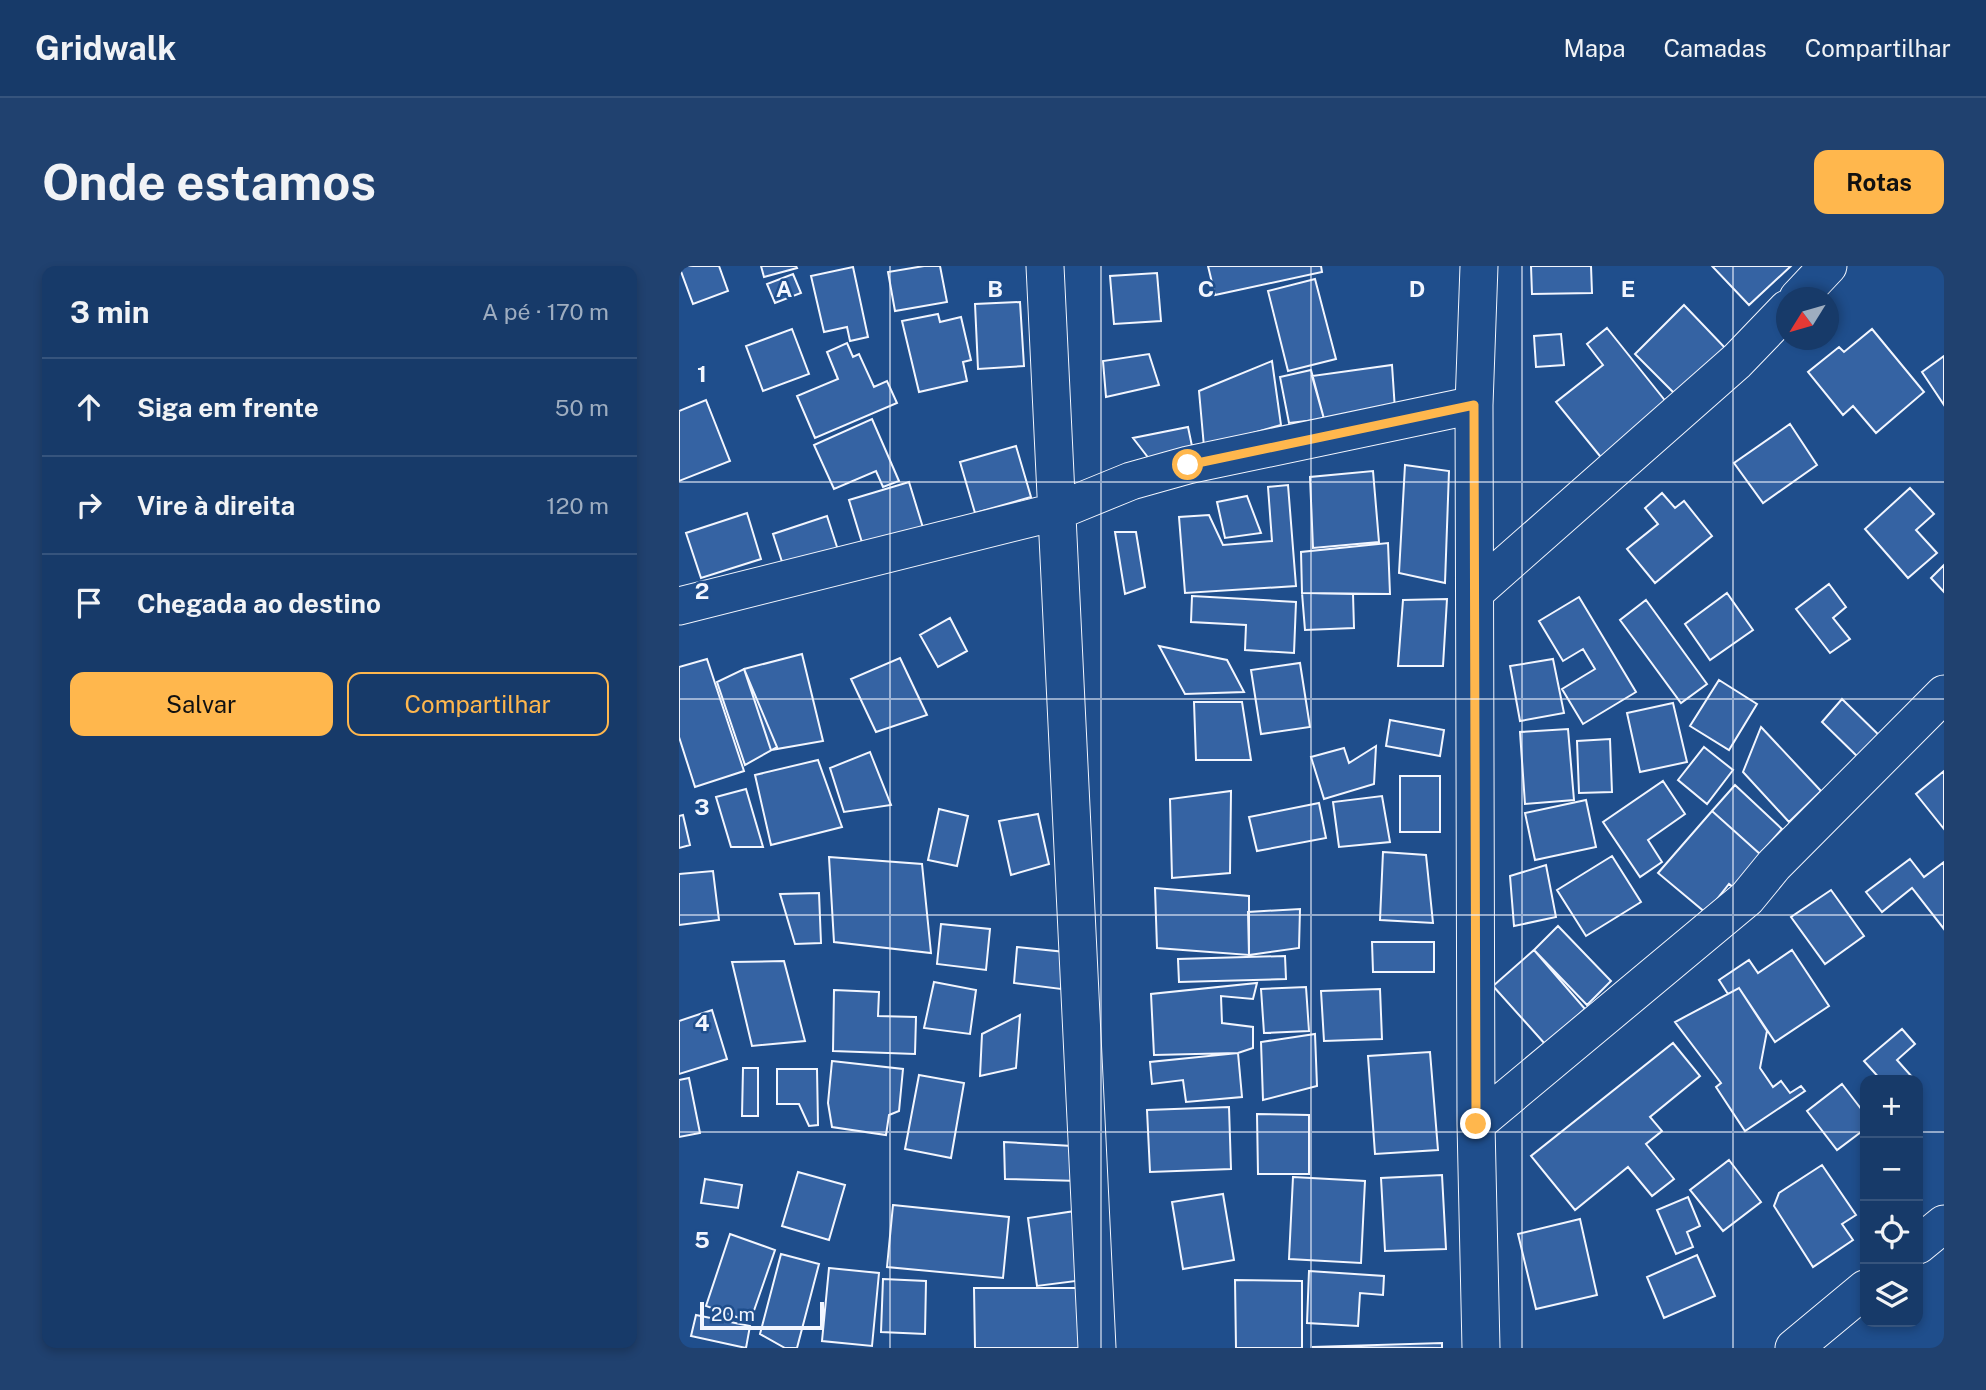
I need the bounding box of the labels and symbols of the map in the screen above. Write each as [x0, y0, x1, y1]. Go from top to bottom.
text: A [776, 275, 793, 302]
text: B [987, 275, 1003, 302]
text: C [1198, 275, 1214, 302]
text: D [1409, 275, 1425, 302]
text: E [1621, 275, 1635, 302]
north arrow [1776, 287, 1839, 350]
text: 1 [697, 360, 707, 387]
route start [1172, 449, 1203, 480]
text: 2 [695, 577, 709, 604]
text: 3 [694, 793, 710, 820]
text: 4 [694, 1009, 710, 1036]
route end [1460, 1108, 1491, 1139]
text: 5 [694, 1226, 710, 1253]
scale bar [700, 1299, 824, 1331]

